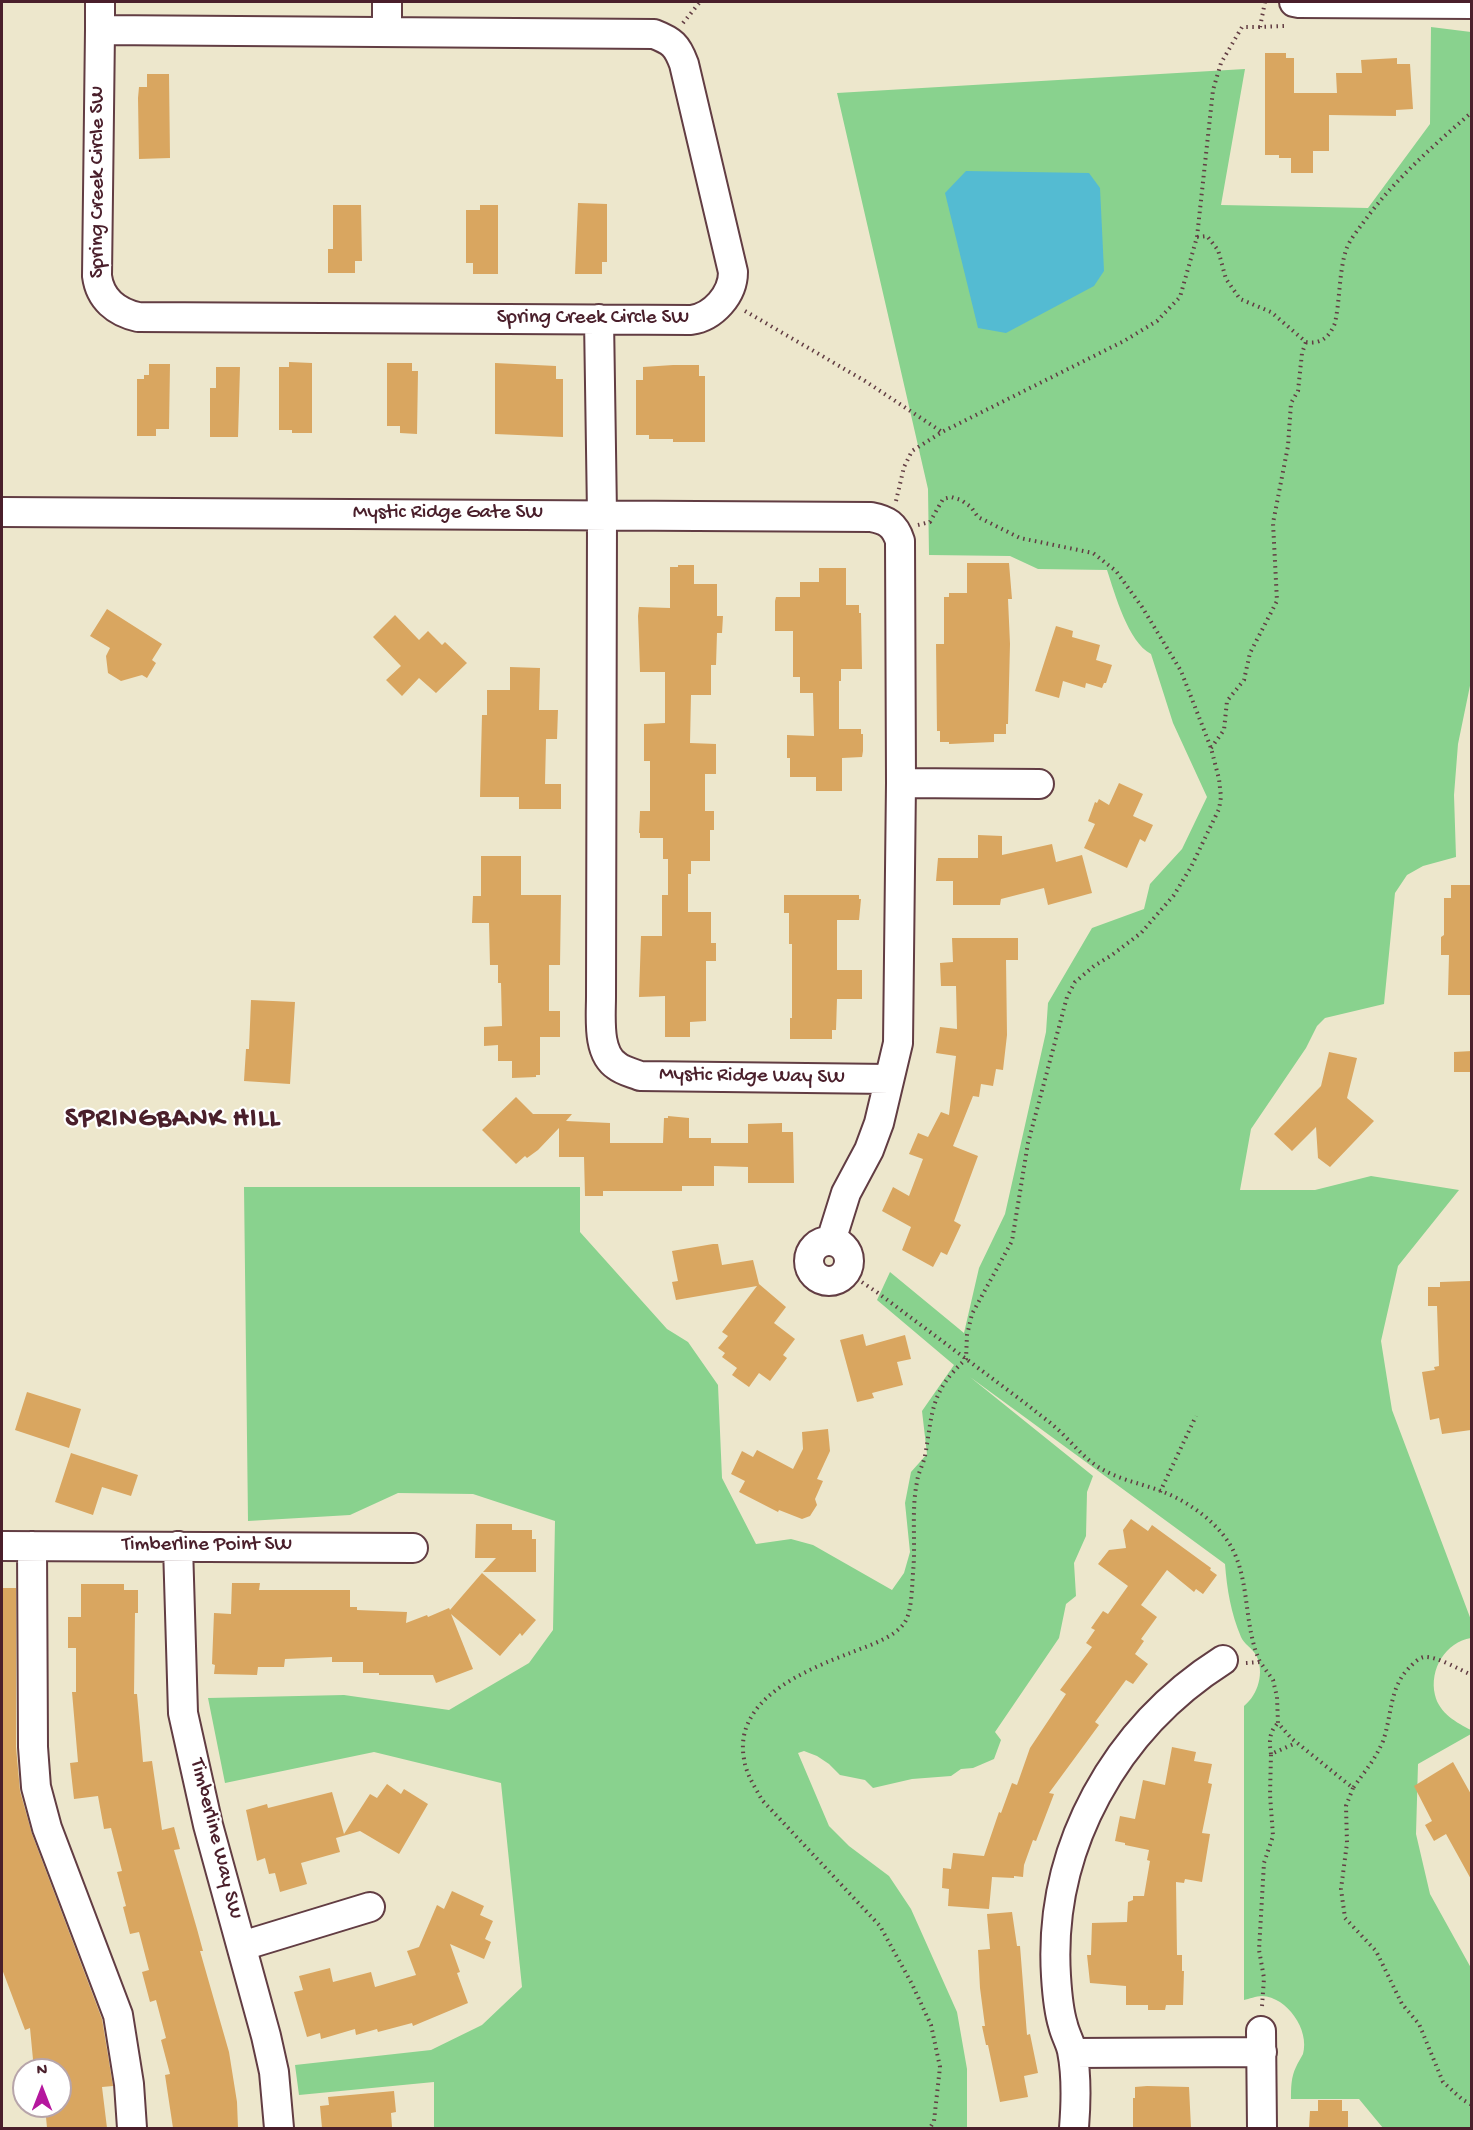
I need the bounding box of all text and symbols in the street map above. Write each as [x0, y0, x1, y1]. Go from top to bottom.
street label: Spring Creek Circle SW [86, 86, 112, 278]
street label: Spring Creek Circle SW [497, 306, 689, 332]
street label: Mystic Ridge Gate SW [353, 501, 543, 527]
street label: Mystic Ridge Way SW [659, 1063, 845, 1091]
district label: SPRINGBANK HILL [65, 1105, 281, 1137]
street label: Timberline Point SW [122, 1533, 292, 1559]
street label: Timberline Way SW [183, 1756, 247, 1922]
north arrow [12, 2058, 72, 2118]
text: N [37, 2062, 47, 2081]

